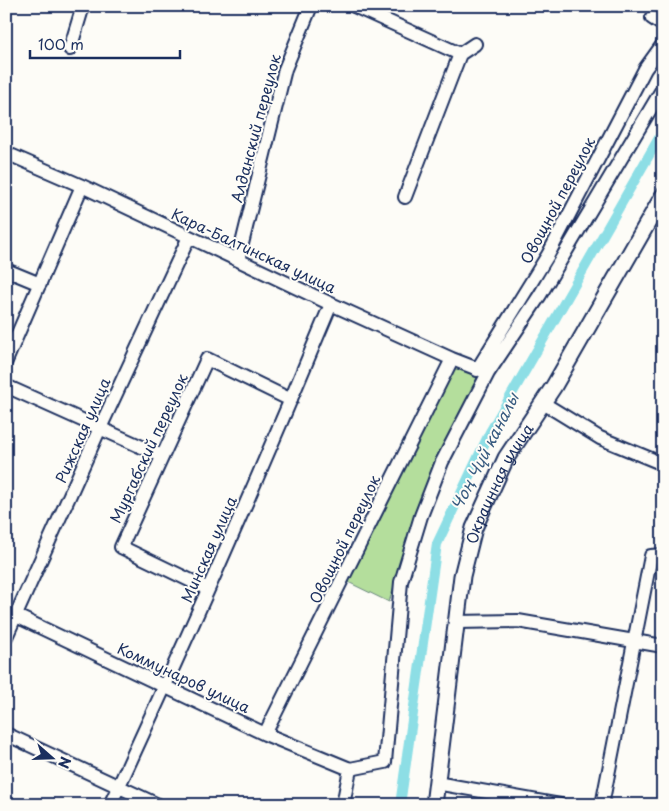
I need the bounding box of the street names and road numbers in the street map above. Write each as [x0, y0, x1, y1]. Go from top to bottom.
street label: Алданский переулок [224, 51, 286, 205]
street label: Овощной переулок [514, 132, 600, 268]
street label: Кара-Балтинская улица [168, 202, 341, 299]
street label: Мургабский переулок [103, 369, 193, 527]
street label: Рижская улица [48, 373, 116, 486]
street label: Окраинная улица [459, 418, 538, 546]
street label: Овощной переулок [303, 471, 385, 607]
street label: Минская улица [174, 492, 242, 606]
street label: Коммунаров улица [114, 636, 255, 718]

